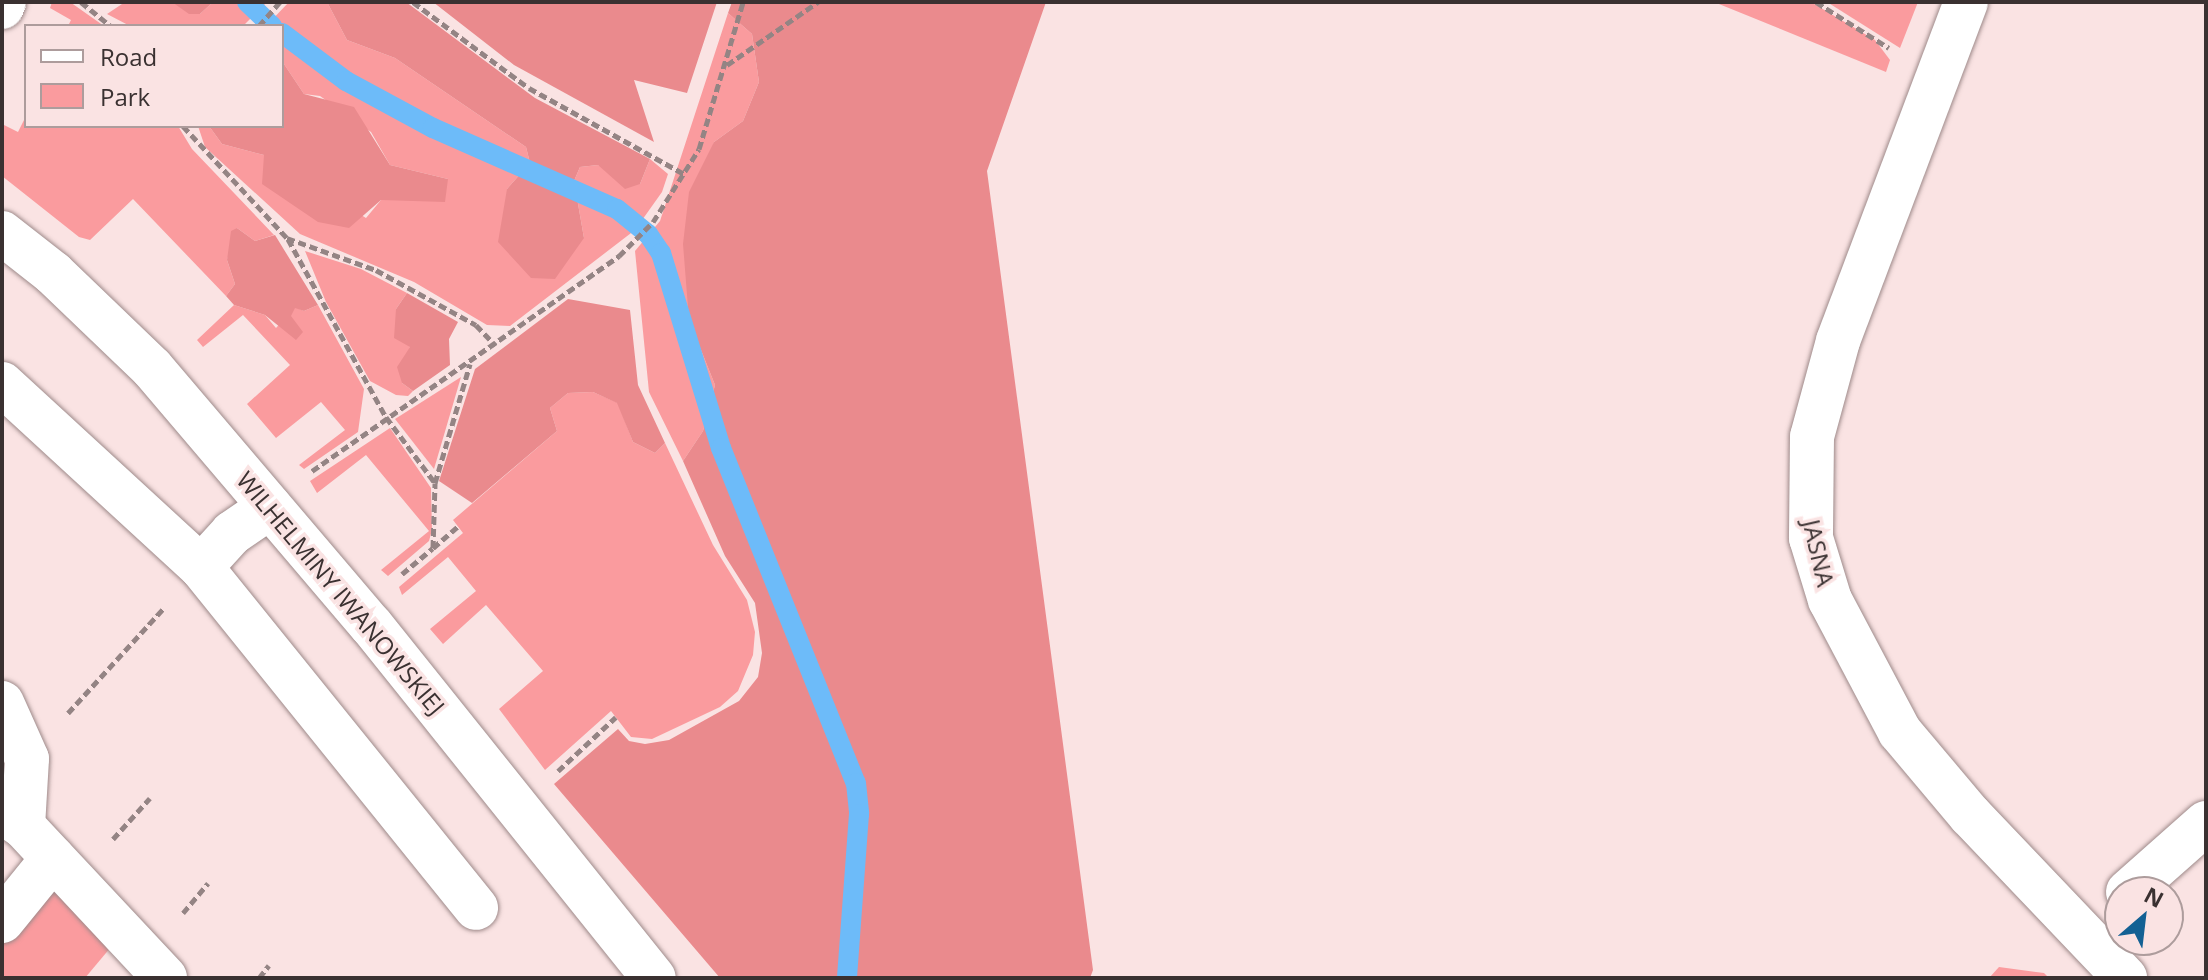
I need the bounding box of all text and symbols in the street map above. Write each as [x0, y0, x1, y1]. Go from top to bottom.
legend [24, 24, 284, 128]
text: Road [100, 40, 157, 73]
text: Park [100, 80, 150, 113]
street label: WILHELMINY IWANOWSKIEJ [231, 466, 451, 720]
street label: JASNA [1797, 517, 1841, 589]
north arrow [2104, 876, 2184, 956]
text: N [2139, 879, 2169, 914]

